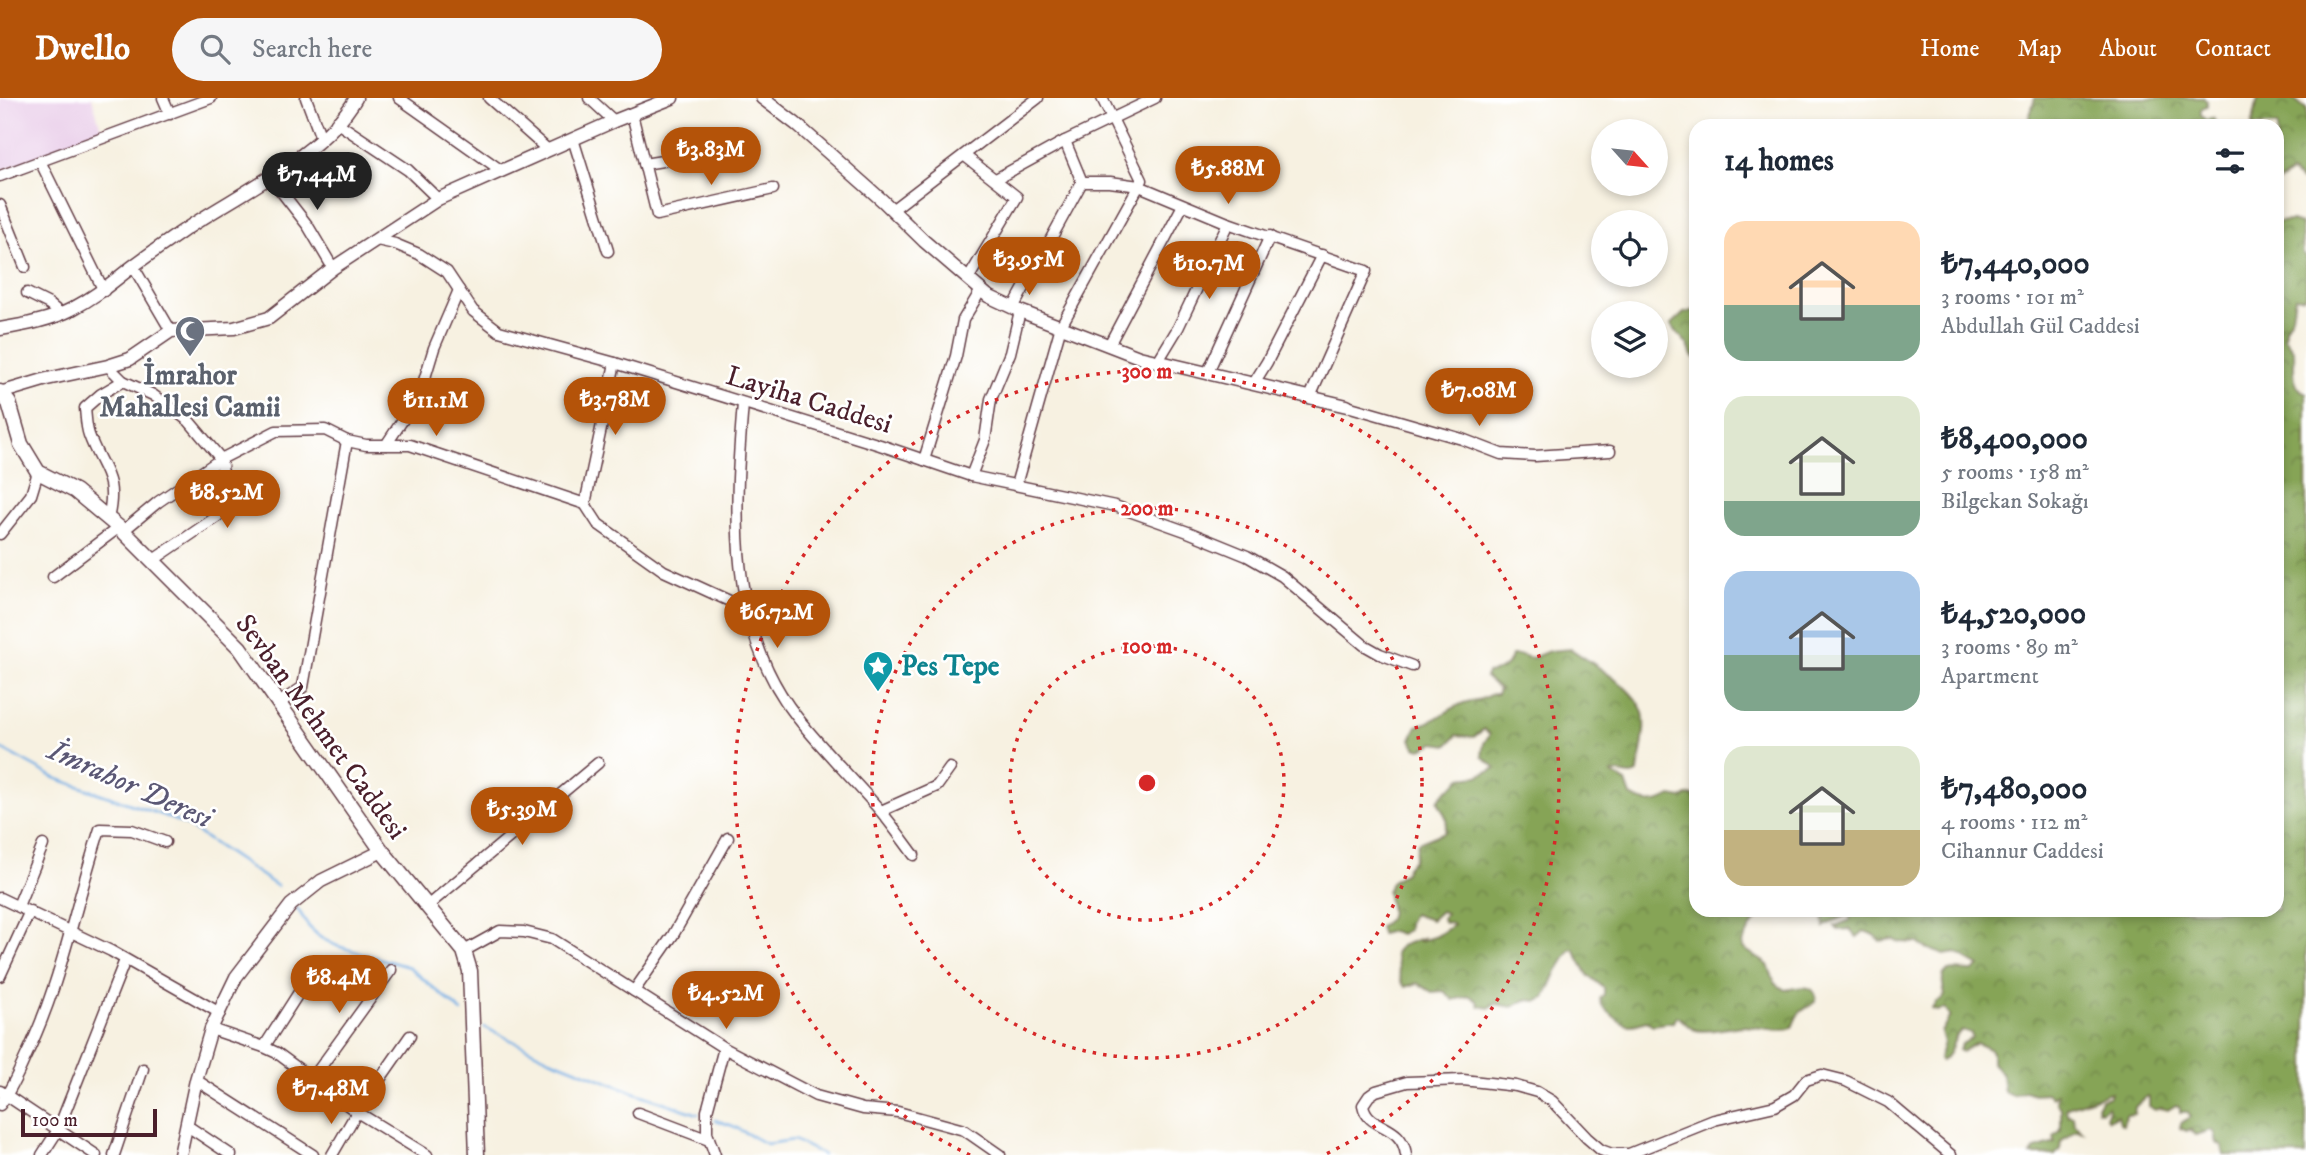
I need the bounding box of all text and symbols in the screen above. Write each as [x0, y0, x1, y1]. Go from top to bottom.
search box [172, 18, 662, 81]
text: Dwello [35, 29, 130, 70]
icon: search [196, 30, 234, 68]
text: Search here [252, 33, 372, 66]
text: Home [1920, 34, 1979, 64]
text: Map [2017, 34, 2062, 64]
text: About [2100, 34, 2157, 64]
text: Contact [2195, 34, 2271, 64]
north arrow [1591, 119, 1668, 196]
map controls [1591, 119, 1668, 378]
pin: ₺3.83M [654, 127, 768, 187]
text: ₺3.83M [677, 135, 745, 164]
icon: filters [2211, 142, 2249, 180]
text: 14 homes [1724, 143, 1834, 180]
pin: ₺5.88M [1171, 146, 1285, 206]
pin: ₺7.44M [260, 152, 374, 212]
text: ₺5.88M [1191, 154, 1265, 183]
text: ₺7.44M [278, 160, 356, 189]
button: locate [1591, 210, 1668, 287]
pin: ₺3.95M [972, 238, 1086, 297]
pin: ₺10.7M [1152, 242, 1266, 301]
text: ₺3.95M [993, 245, 1065, 274]
text: ₺7,440,000 [1941, 246, 2090, 283]
text: ₺10.7M [1173, 249, 1245, 278]
icon: home [1780, 249, 1864, 333]
text: 3 rooms · 101 m² [1941, 283, 2084, 312]
button: layers [1591, 301, 1668, 378]
text: Abdullah Gül Caddesi [1941, 312, 2140, 341]
mosque icon: İmrahor Mahallesi Camii [173, 314, 207, 358]
place label: İmrahor Mahallesi Camii [100, 357, 280, 425]
street label: Layiha Caddesi [722, 358, 896, 442]
text: 300 m [1122, 359, 1173, 385]
pin: ₺7.08M [1422, 368, 1536, 428]
text: ₺7.08M [1441, 376, 1517, 405]
pin: ₺11.1M [379, 378, 493, 438]
pin: ₺3.78M [558, 378, 672, 437]
text: ₺3.78M [580, 385, 650, 414]
text: ₺11.1M [404, 386, 468, 415]
text: ₺8,400,000 [1941, 421, 2088, 458]
icon: home [1780, 424, 1864, 508]
text: 5 rooms · 158 m² [1941, 458, 2089, 487]
pin: ₺8.52M [170, 470, 284, 530]
text: ₺8.52M [190, 478, 264, 507]
text: Bilgekan Sokağı [1941, 487, 2089, 516]
text: 200 m [1120, 496, 1174, 522]
pin: ₺6.72M [720, 590, 834, 650]
text: ₺4,520,000 [1941, 596, 2086, 633]
text: ₺6.72M [740, 598, 814, 627]
icon: home [1780, 599, 1864, 683]
street label: Sevban Mehmet Caddesi [228, 608, 414, 846]
text: 3 rooms · 89 m² [1941, 633, 2078, 662]
text: 100 m [1122, 634, 1172, 660]
place icon: Pes Tepe [861, 649, 895, 693]
place label: Pes Tepe [901, 649, 1000, 684]
text: Apartment [1941, 662, 2039, 691]
water label: İmrahor Deresi [40, 731, 220, 838]
centre of rings [1135, 771, 1159, 795]
text: ₺7,480,000 [1941, 771, 2087, 808]
icon: home [1780, 774, 1864, 858]
pin: ₺5.39M [465, 788, 579, 847]
text: ₺5.39M [487, 795, 557, 824]
text: 4 rooms · 112 m² [1941, 808, 2088, 837]
text: Cihannur Caddesi [1941, 837, 2104, 866]
pin: ₺8.4M [290, 956, 388, 1015]
text: ₺8.4M [307, 963, 371, 992]
pin: ₺4.52M [669, 972, 783, 1031]
text: ₺4.52M [688, 979, 764, 1008]
pin: ₺7.48M [274, 1066, 388, 1126]
text: ₺7.48M [293, 1074, 369, 1103]
scale bar [21, 1106, 158, 1138]
text: 100 m [32, 1109, 78, 1132]

